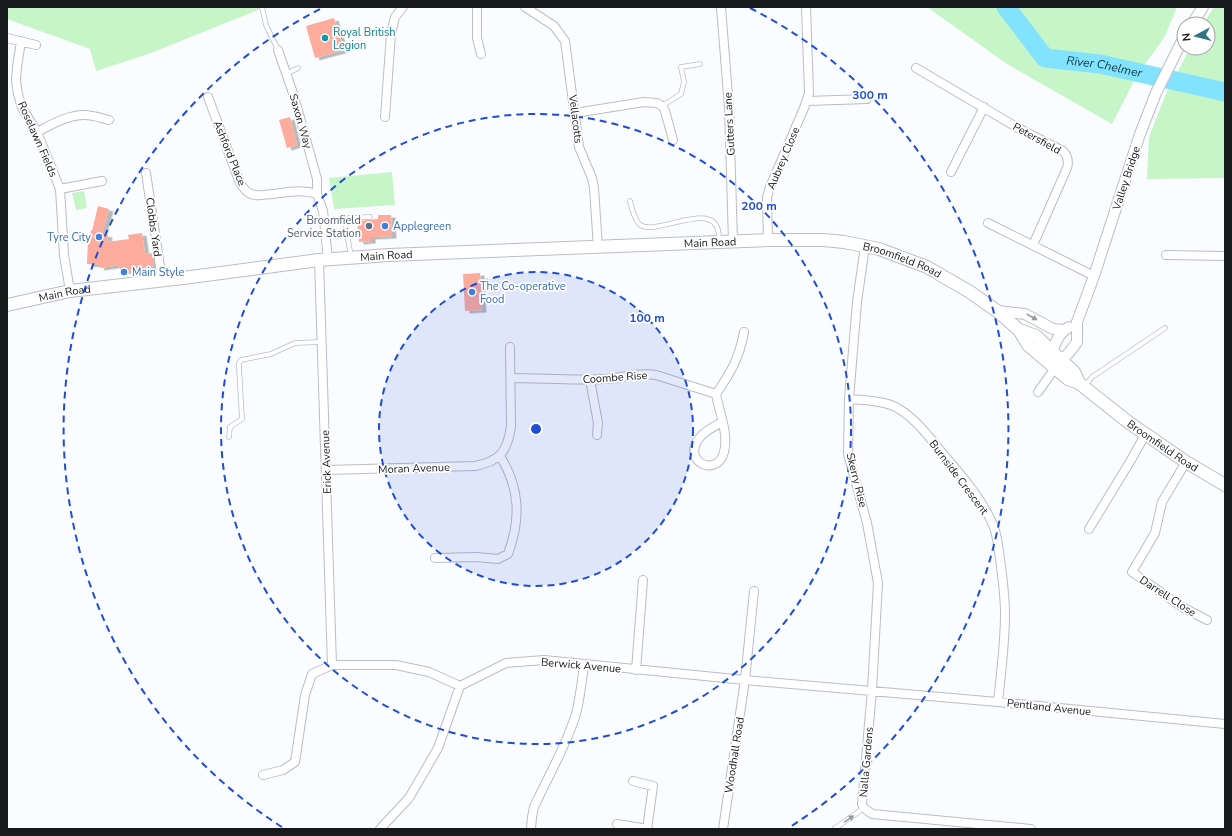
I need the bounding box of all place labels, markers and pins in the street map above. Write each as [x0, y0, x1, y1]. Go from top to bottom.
place label: Royal British Legion [333, 25, 396, 53]
marker: Royal British Legion [320, 33, 330, 43]
place label: Broomfield Service Station [287, 213, 361, 241]
place label: Applegreen [393, 219, 451, 234]
marker: Broomfield Service Station [364, 221, 374, 231]
marker: Applegreen [380, 221, 390, 231]
place label: Tyre City [47, 230, 91, 245]
marker: Tyre City [94, 232, 104, 242]
place label: Main Style [132, 265, 184, 280]
marker: Main Style [119, 267, 129, 277]
place label: The Co-operative Food [480, 279, 566, 307]
marker: The Co-operative Food [467, 287, 477, 297]
centre of rings [529, 422, 543, 436]

